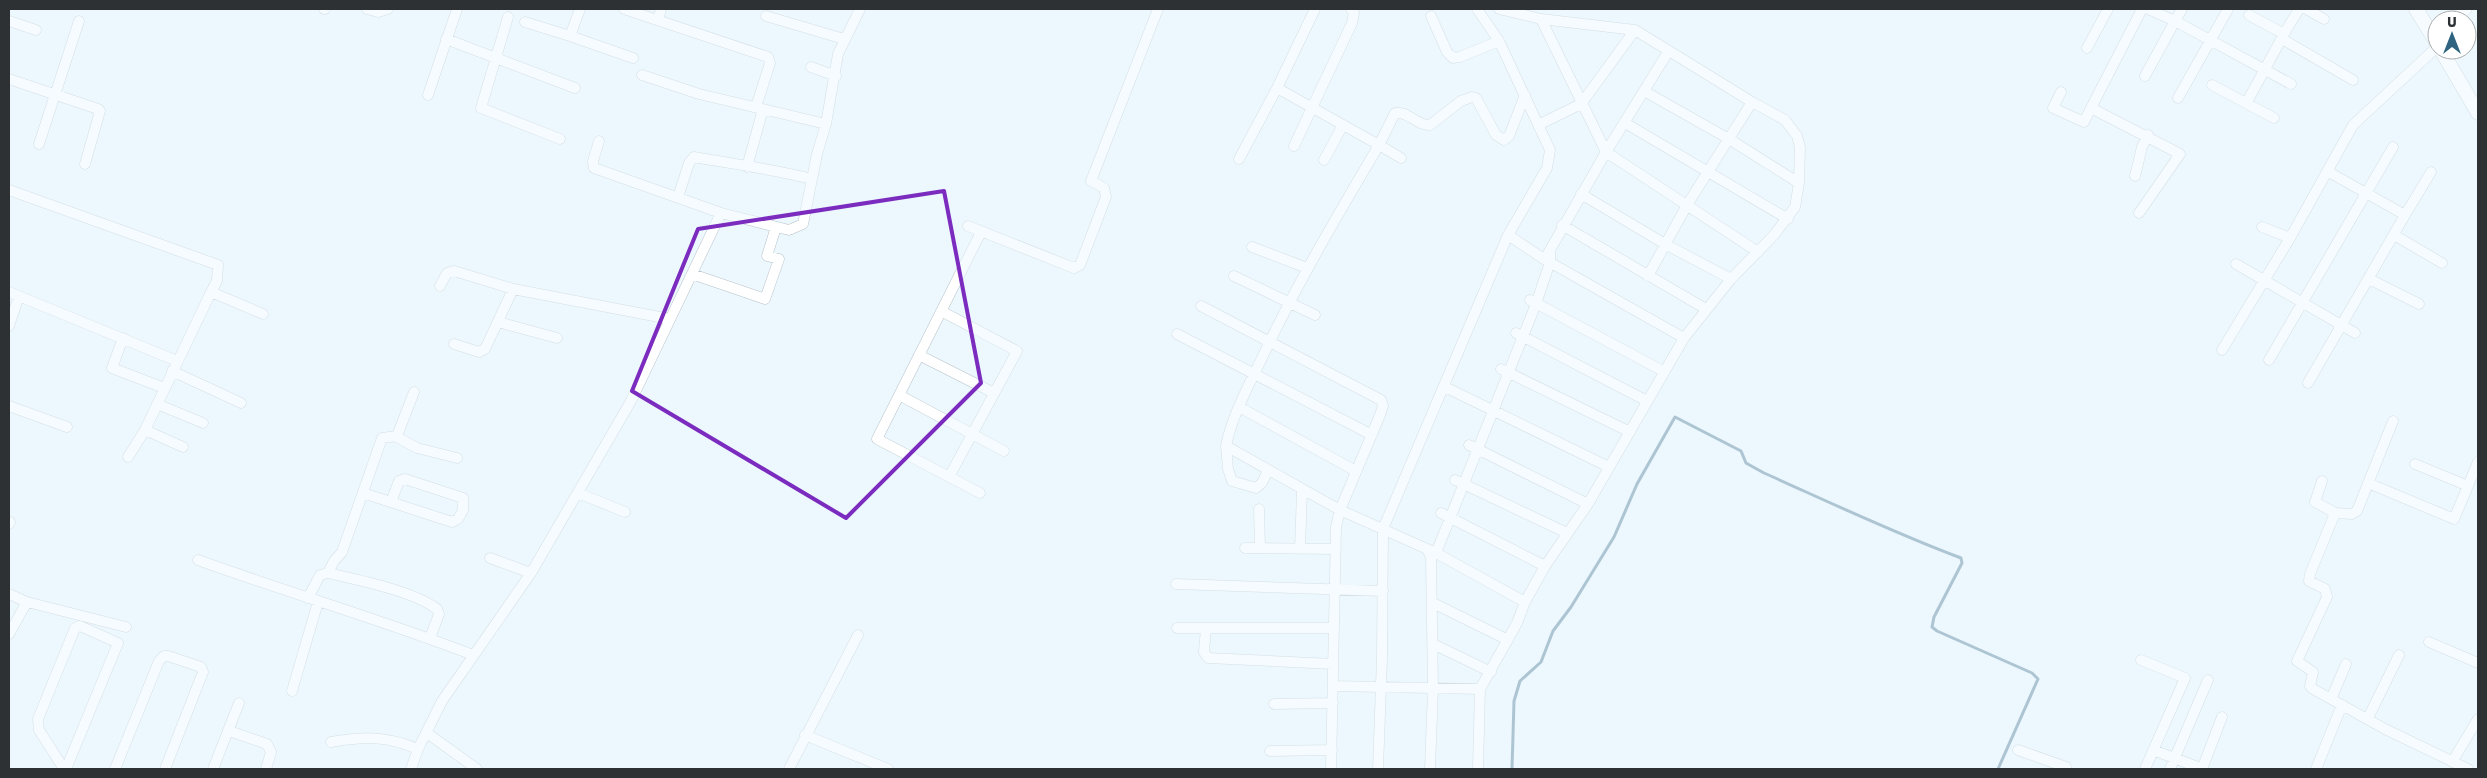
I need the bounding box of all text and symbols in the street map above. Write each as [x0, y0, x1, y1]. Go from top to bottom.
north arrow [2427, 10, 2477, 60]
text: U [2447, 12, 2457, 32]

